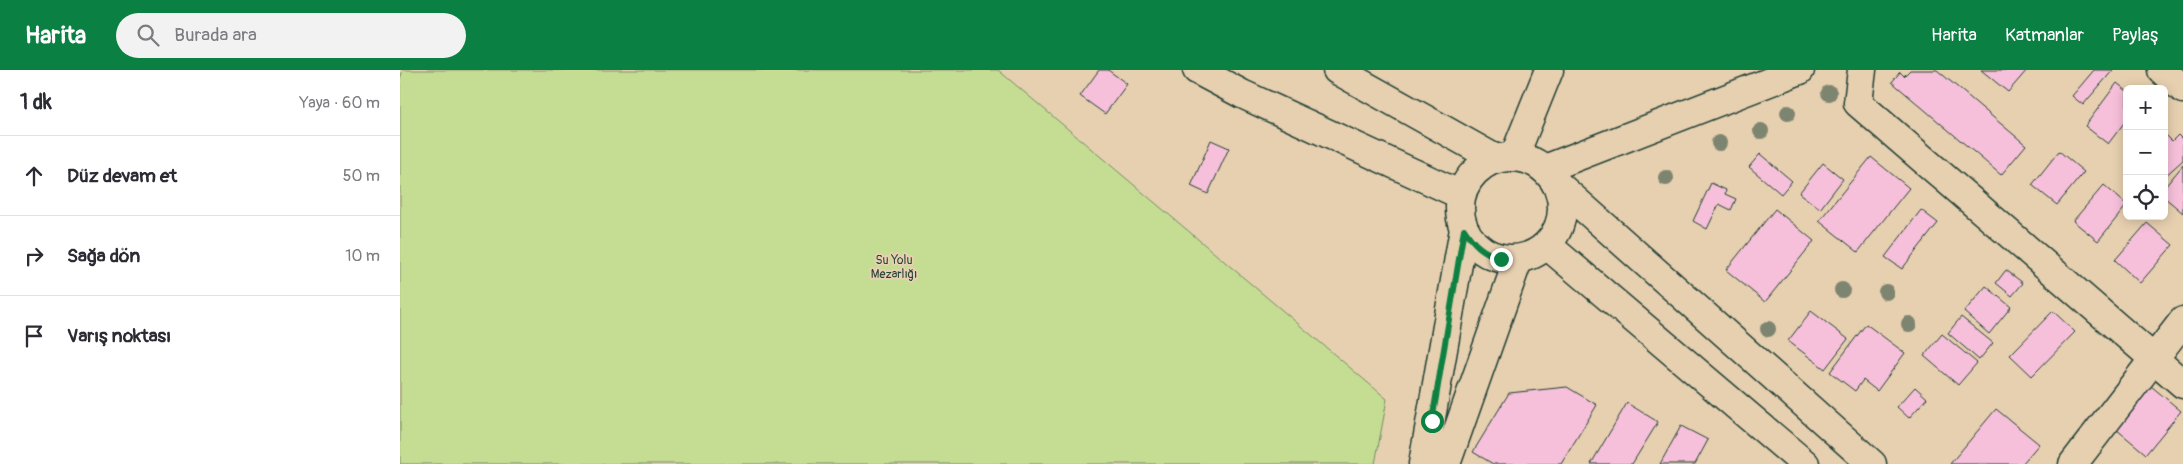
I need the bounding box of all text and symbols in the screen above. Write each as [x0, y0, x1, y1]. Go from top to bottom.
search box [116, 13, 466, 58]
text: Harita [25, 21, 86, 50]
icon: search [134, 21, 162, 49]
text: Burada ara [174, 23, 257, 47]
text: Harita [1931, 24, 1977, 47]
text: Katmanlar [2005, 24, 2084, 47]
text: Paylaş [2112, 24, 2158, 47]
map controls [2123, 85, 2168, 220]
button: + [2123, 85, 2168, 130]
text: 1 dk [20, 89, 52, 116]
text: Yaya · 60 m [300, 93, 380, 113]
button: − [2123, 130, 2168, 175]
icon: ahead [20, 162, 48, 190]
text: Düz devam et [67, 164, 177, 188]
text: 50 m [343, 166, 380, 186]
button: locate [2123, 175, 2168, 220]
icon: right [20, 242, 48, 270]
text: Sağa dön [67, 244, 140, 268]
text: 10 m [345, 246, 380, 266]
route end [1490, 248, 1513, 271]
park label: Su Yolu Mezarlığı [871, 253, 917, 282]
icon: arrive [20, 322, 48, 350]
text: Varış noktası [67, 324, 171, 348]
route start [1421, 410, 1444, 433]

